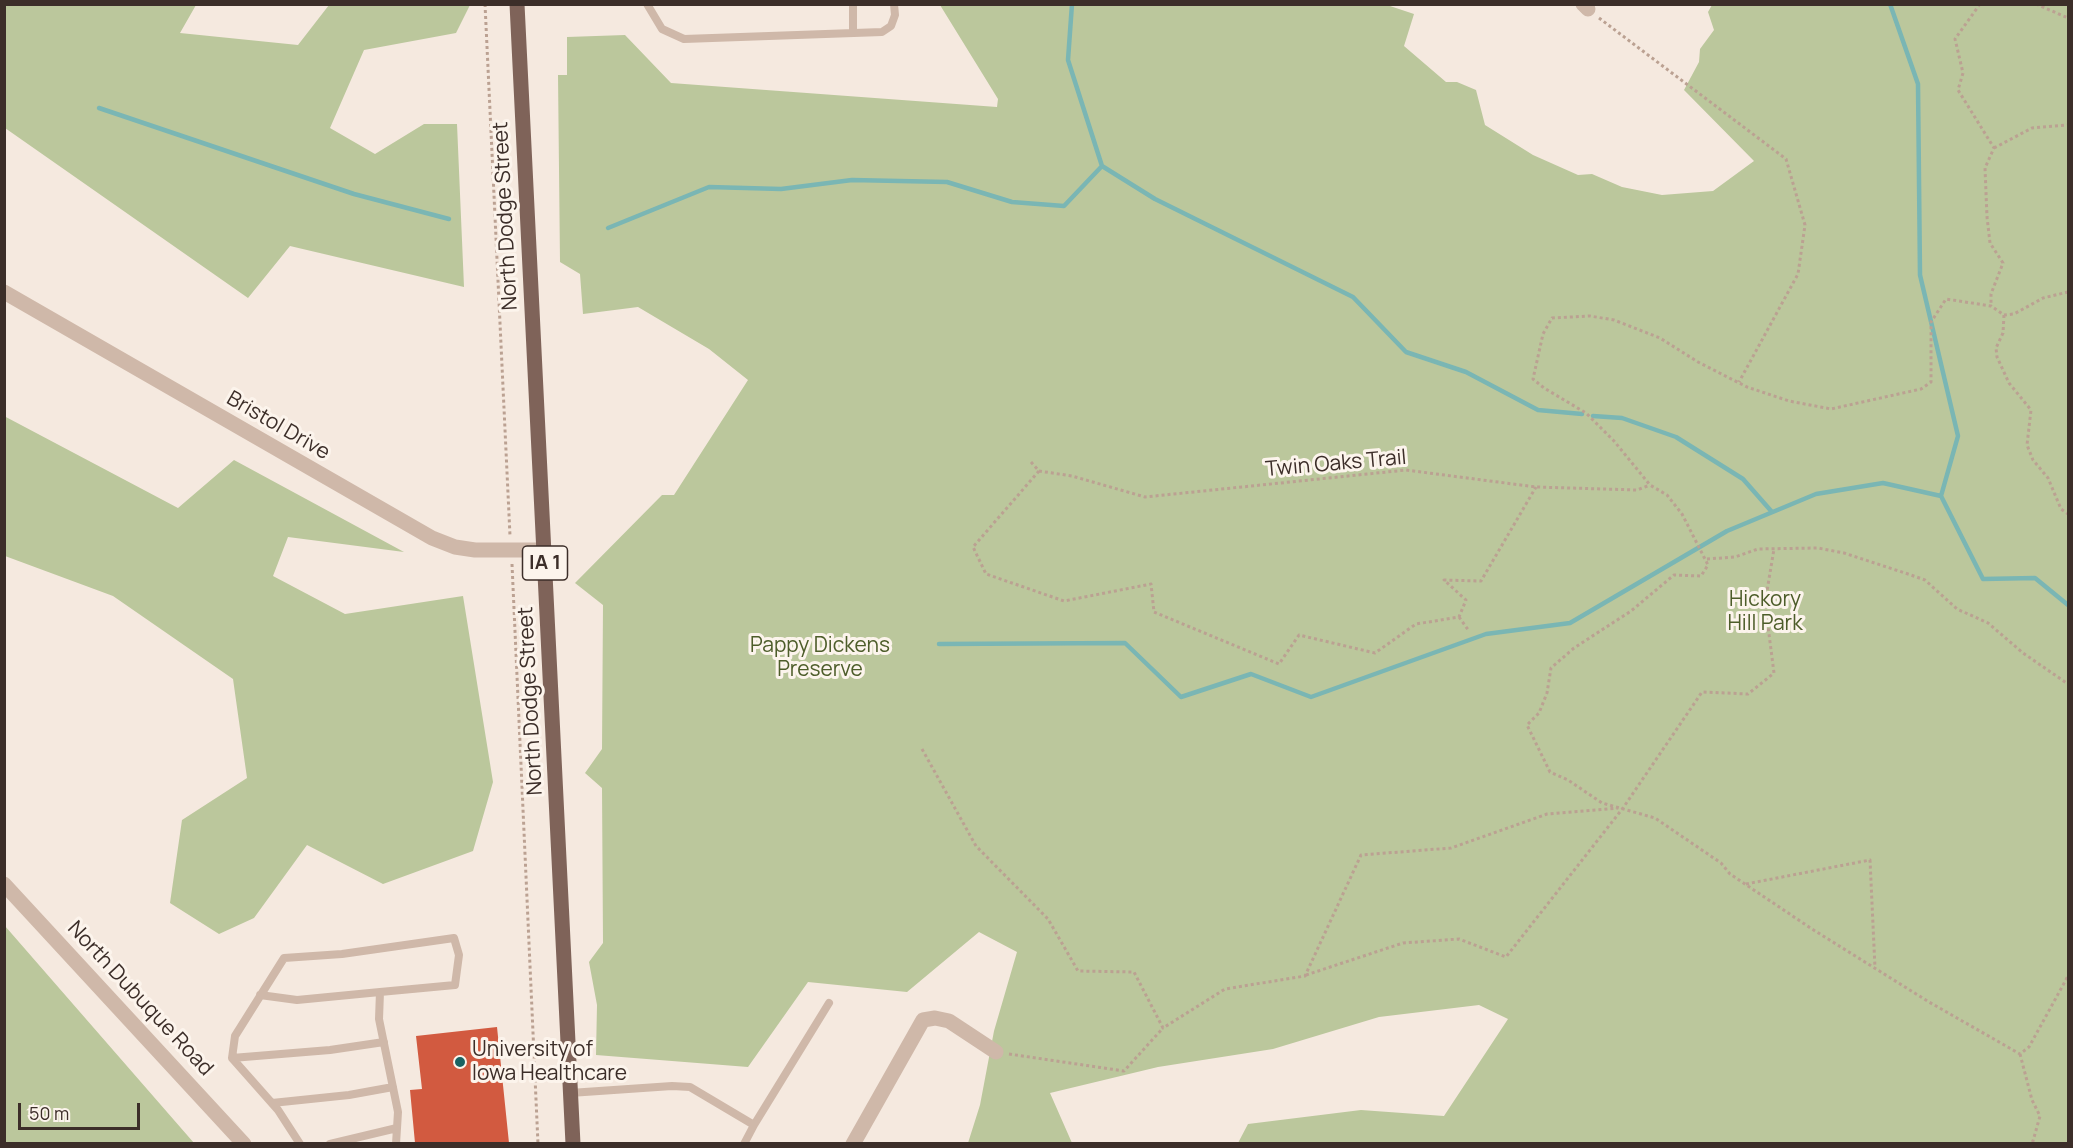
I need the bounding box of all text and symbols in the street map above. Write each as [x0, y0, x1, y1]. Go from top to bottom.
street label: North Dodge Street [488, 121, 524, 311]
street label: Bristol Drive [222, 386, 334, 466]
street label: Twin Oaks Trail [1264, 445, 1408, 483]
road number: IA 1 [522, 546, 568, 580]
park label: Hickory Hill Park [1727, 587, 1803, 637]
street label: North Dodge Street [513, 606, 549, 796]
park label: Pappy Dickens Preserve [750, 633, 890, 683]
street label: North Dubuque Road [62, 917, 218, 1081]
place label: University of Iowa Healthcare [472, 1037, 627, 1087]
marker: University of Iowa Healthcare [453, 1055, 467, 1069]
scale bar [21, 1091, 142, 1129]
text: 50 m [29, 1101, 69, 1125]

